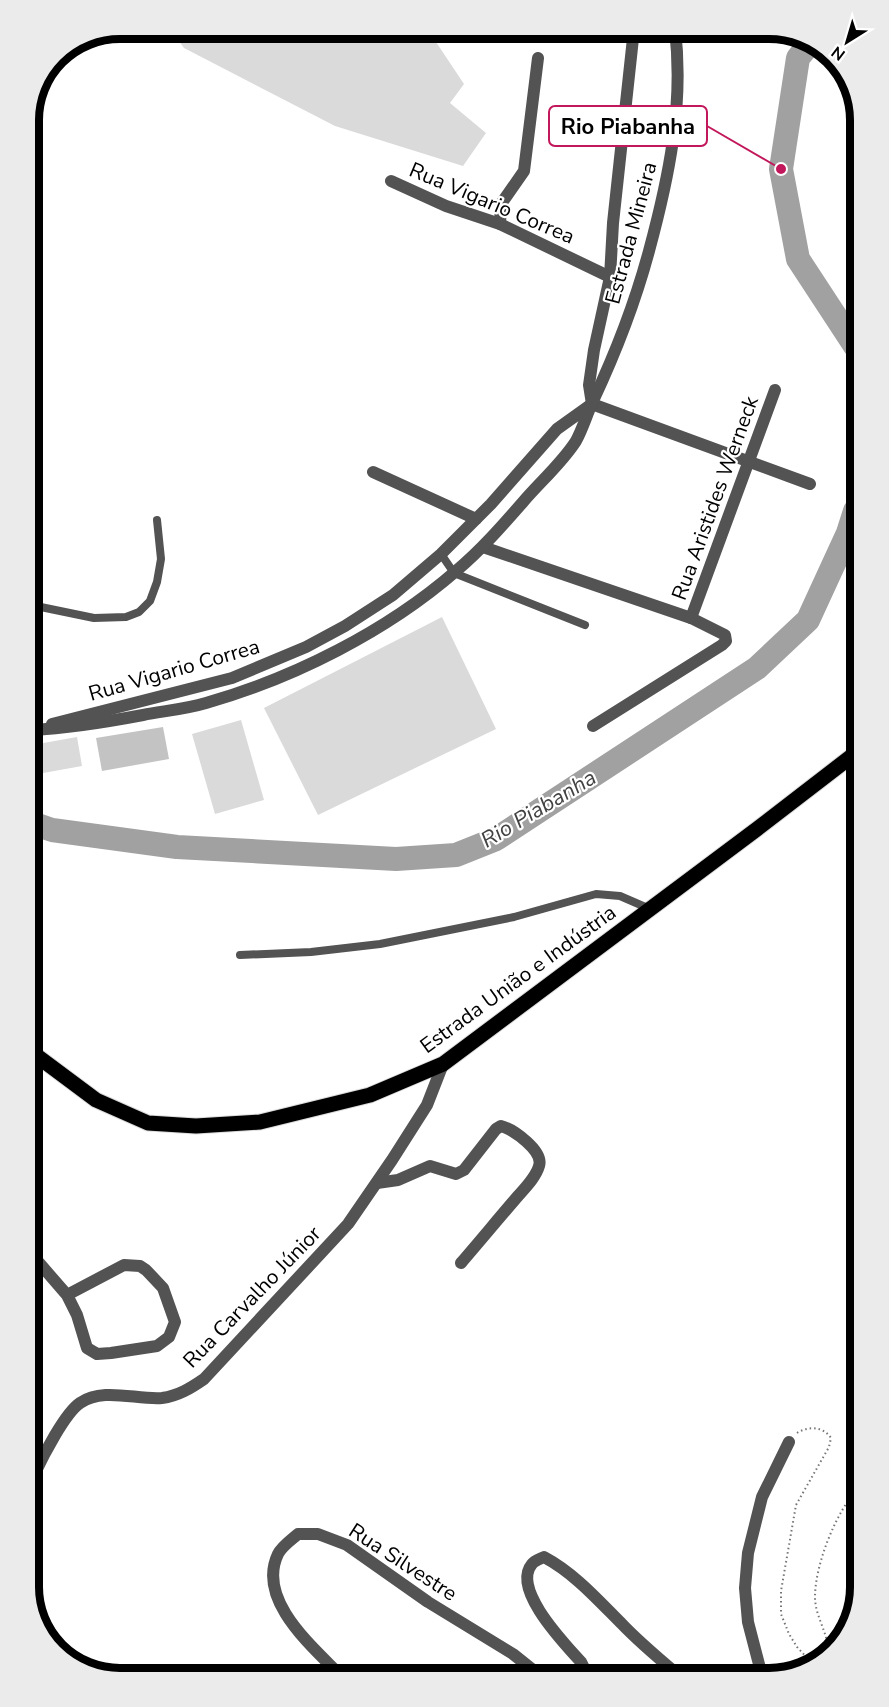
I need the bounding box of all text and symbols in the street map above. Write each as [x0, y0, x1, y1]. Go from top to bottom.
north arrow [817, 12, 877, 72]
text: N [827, 41, 850, 66]
callout: Rio Piabanha [549, 106, 707, 146]
text: Rio Piabanha [561, 112, 695, 142]
street label: Rua Vigario Correa [405, 156, 579, 250]
street label: Estrada Mineira [599, 159, 663, 307]
street label: Rua Aristides Werneck [665, 392, 765, 604]
street label: Rua Vigario Correa [85, 632, 263, 708]
water label: Rio Piabanha [475, 763, 602, 855]
street label: Estrada União e Indústria [414, 898, 622, 1060]
street label: Rua Carvalho Júnior [177, 1220, 327, 1374]
street label: Rua Silvestre [343, 1517, 463, 1607]

